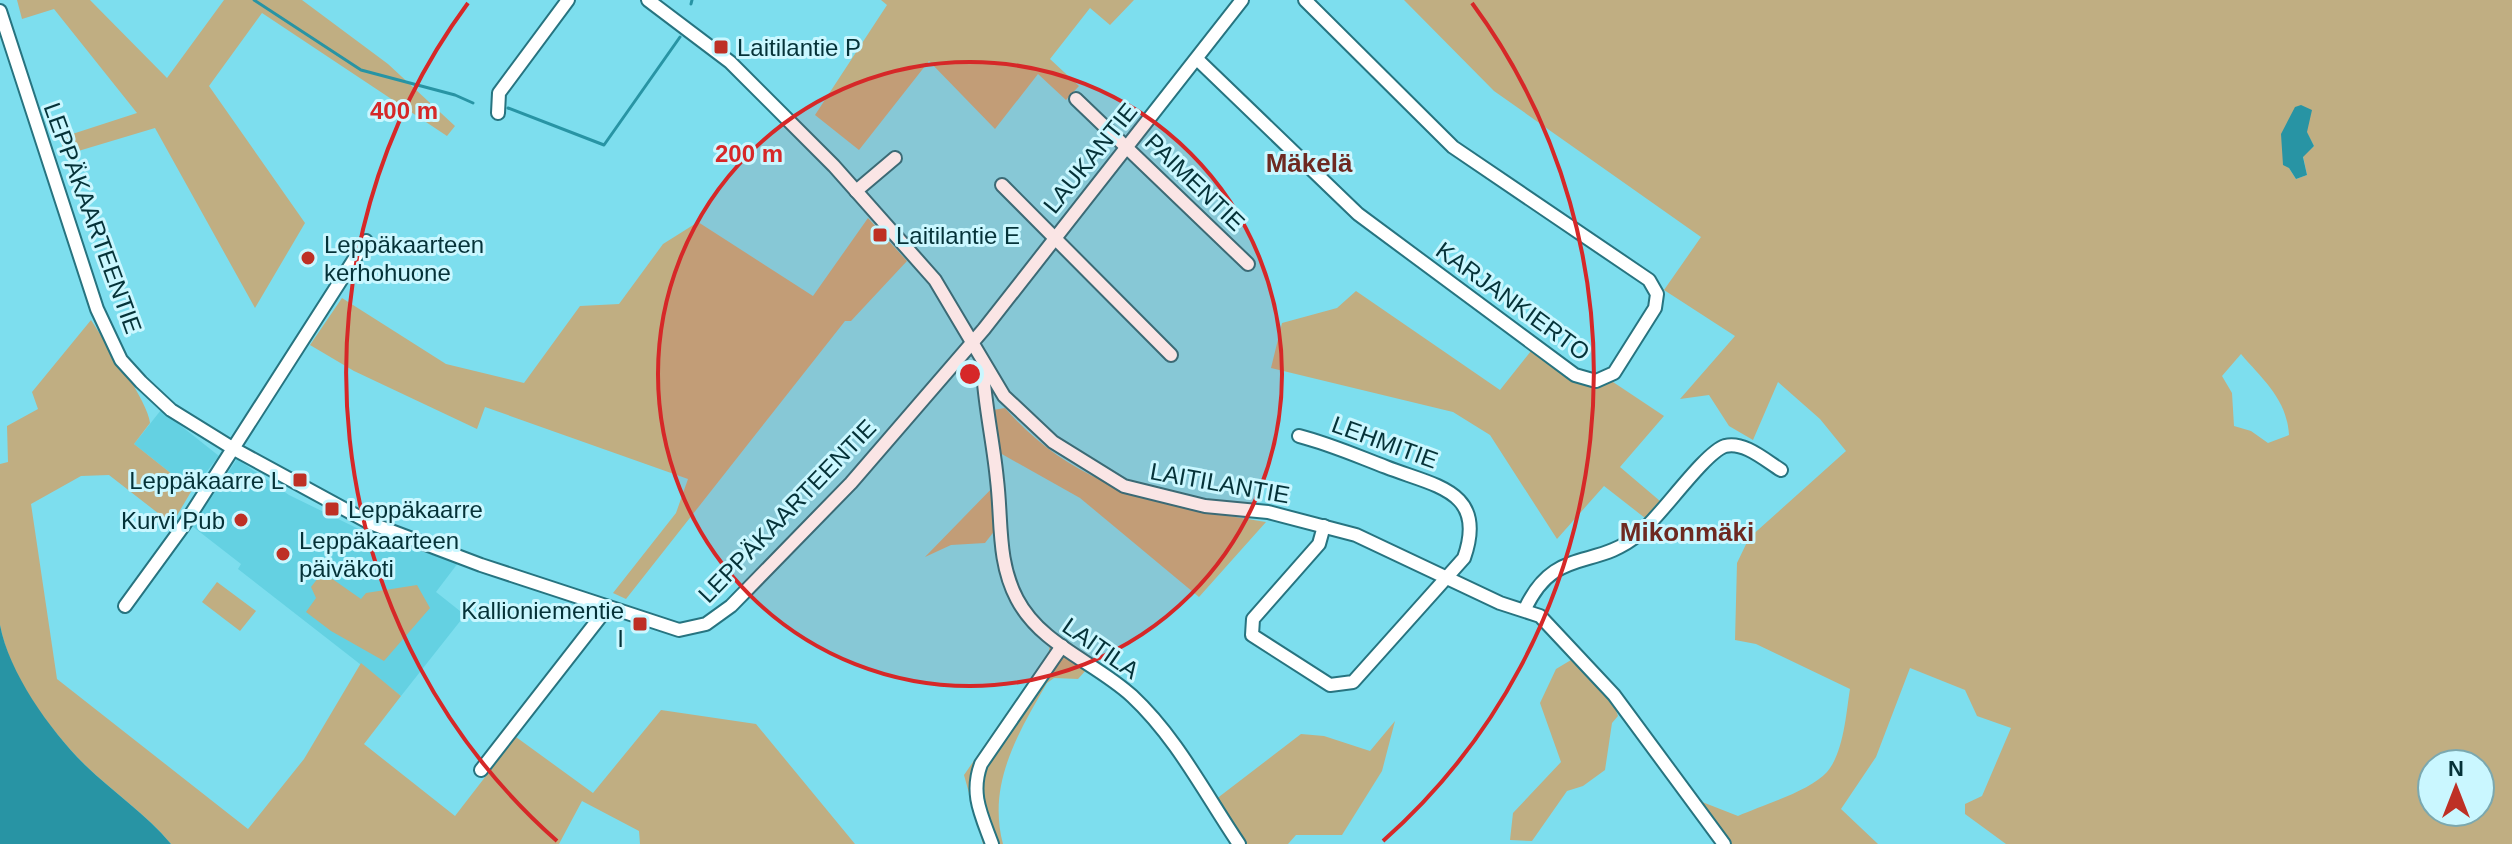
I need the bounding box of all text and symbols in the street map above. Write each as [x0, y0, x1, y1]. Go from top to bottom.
place label: Laitilantie P [737, 34, 861, 61]
marker: Laitilantie P [712, 38, 730, 56]
text: 400 m [370, 97, 438, 124]
street label: LAUKANTIE [1038, 98, 1142, 218]
street label: LEPPÄKAARTEENTIE [39, 99, 147, 337]
street label: PAIMENTIE [1140, 128, 1250, 236]
text: 200 m [715, 140, 783, 167]
district label: Mäkelä [1266, 148, 1353, 178]
place label: Laitilantie E [896, 222, 1020, 249]
marker: Laitilantie E [871, 226, 889, 244]
place label: Leppäkaarteen kerhohuone [324, 231, 484, 286]
street label: KARJANKIERTO [1431, 236, 1595, 366]
marker: Leppäkaarteen kerhohuone [299, 249, 317, 267]
centre of rings [956, 360, 984, 388]
street label: LEHMITIE [1328, 410, 1442, 474]
street label: LEPPÄKAARTEENTIE [693, 414, 881, 608]
street label: LAITILANTIE [1148, 457, 1292, 509]
place label: Leppäkaarre L [129, 467, 284, 494]
marker: Leppäkaarre L [291, 471, 309, 489]
place label: Leppäkaarre [348, 496, 483, 523]
marker: Leppäkaarre [323, 500, 341, 518]
place label: Kurvi Pub [121, 507, 225, 534]
marker: Kurvi Pub [232, 511, 250, 529]
district label: Mikonmäki [1620, 517, 1754, 547]
place label: Leppäkaarteen päiväkoti [299, 527, 459, 582]
marker: Leppäkaarteen päiväkoti [274, 545, 292, 563]
place label: Kallioniementie I [461, 597, 624, 652]
street label: LAITILA [1058, 612, 1144, 684]
marker: Kallioniementie I [631, 615, 649, 633]
north arrow [2416, 748, 2496, 828]
text: N [2448, 756, 2464, 781]

